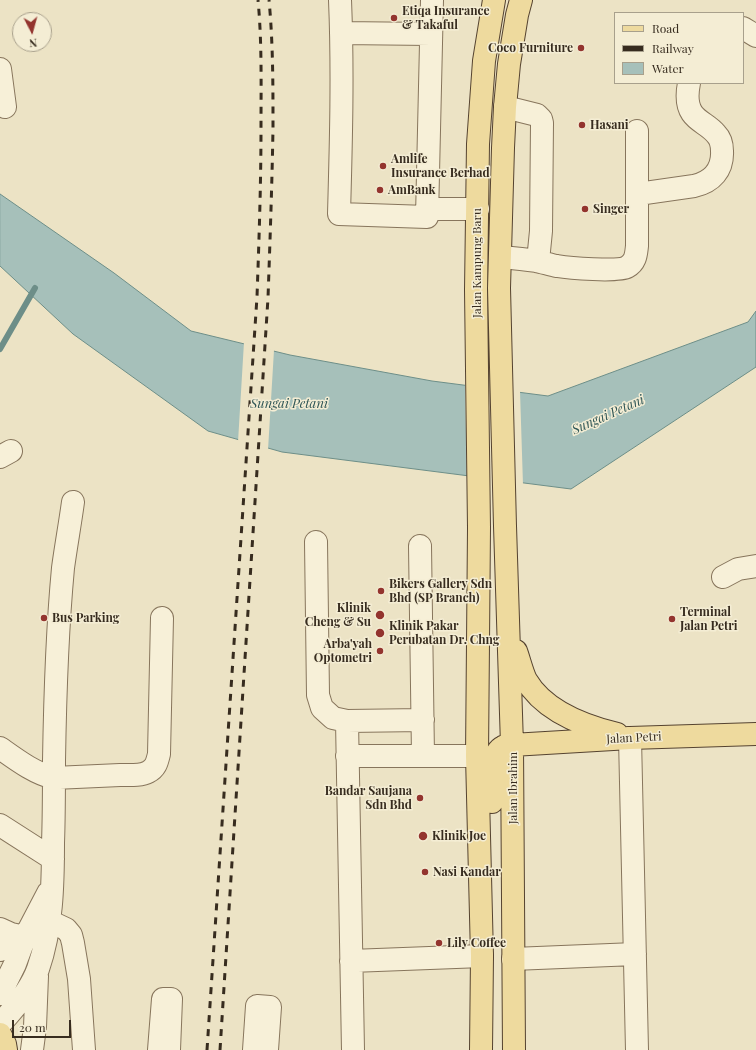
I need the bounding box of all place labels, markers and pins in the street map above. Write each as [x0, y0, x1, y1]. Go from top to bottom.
place label: Etiqa Insurance & Takaful [402, 4, 490, 32]
marker: Etiqa Insurance & Takaful [389, 13, 399, 23]
place label: Coco Furniture [488, 41, 573, 55]
marker: Coco Furniture [576, 43, 586, 53]
place label: Hasani [590, 118, 629, 132]
marker: Hasani [577, 120, 587, 130]
place label: Amlife Insurance Berhad [391, 152, 490, 180]
marker: Amlife Insurance Berhad [378, 161, 388, 171]
place label: AmBank [388, 183, 436, 197]
marker: AmBank [375, 185, 385, 195]
place label: Singer [593, 202, 629, 216]
marker: Singer [580, 204, 590, 214]
place label: Bikers Gallery Sdn Bhd (SP Branch) [389, 577, 492, 605]
marker: Bikers Gallery Sdn Bhd (SP Branch) [376, 586, 386, 596]
place label: Klinik Cheng & Su [305, 601, 371, 629]
place label: Terminal Jalan Petri [680, 605, 738, 633]
marker: Klinik Cheng & Su [374, 609, 386, 621]
place label: Bus Parking [52, 611, 119, 625]
marker: Bus Parking [39, 613, 49, 623]
marker: Terminal Jalan Petri [667, 614, 677, 624]
place label: Klinik Pakar Perubatan Dr. Chng [389, 619, 499, 647]
marker: Klinik Pakar Perubatan Dr. Chng [374, 627, 386, 639]
place label: Arba'yah Optometri [314, 637, 372, 665]
marker: Arba'yah Optometri [375, 646, 385, 656]
place label: Bandar Saujana Sdn Bhd [325, 784, 412, 812]
marker: Bandar Saujana Sdn Bhd [415, 793, 425, 803]
place label: Klinik Joe [432, 829, 486, 843]
marker: Klinik Joe [417, 830, 429, 842]
place label: Nasi Kandar [433, 865, 501, 879]
marker: Nasi Kandar [420, 867, 430, 877]
place label: Lily Coffee [447, 936, 506, 950]
marker: Lily Coffee [434, 938, 444, 948]

